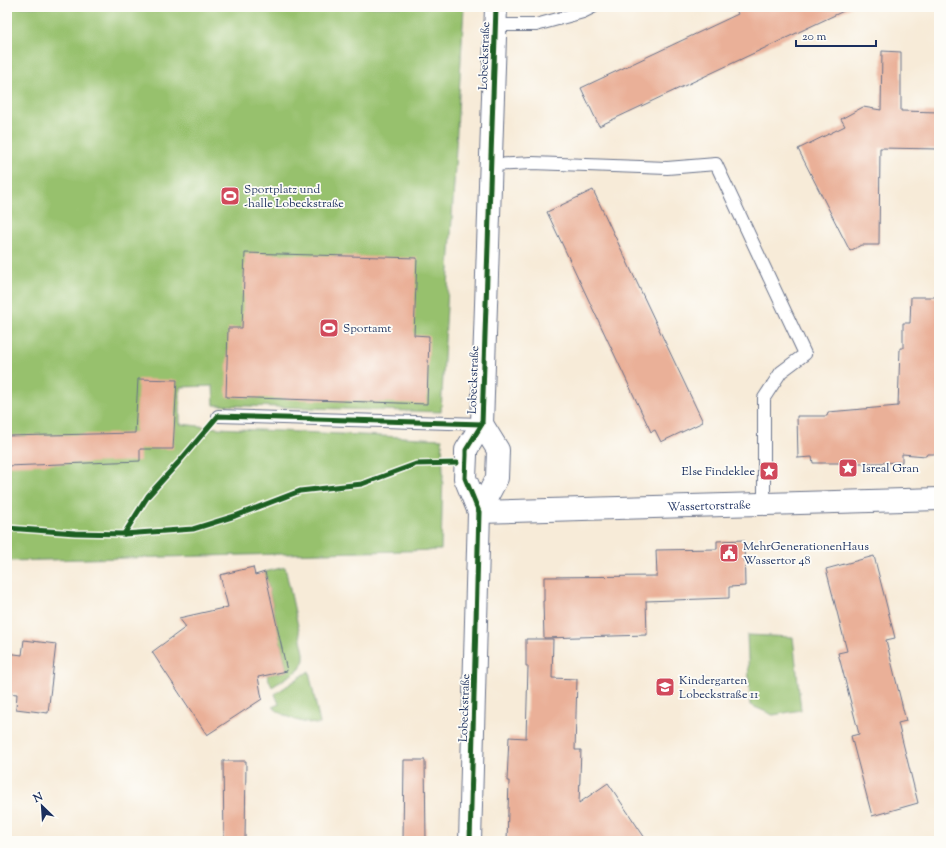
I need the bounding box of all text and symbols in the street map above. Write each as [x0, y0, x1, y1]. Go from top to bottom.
street label: Lobeckstraße [475, 21, 495, 91]
scale bar [796, 22, 876, 48]
text: 20 m [802, 28, 827, 46]
place label: Sportplatz und -halle Lobeckstraße [244, 181, 344, 213]
sports icon: Sportplatz und -halle Lobeckstraße [219, 185, 241, 207]
sports icon: Sportamt [318, 317, 340, 339]
place label: Sportamt [343, 320, 391, 338]
street label: Lobeckstraße [464, 345, 484, 415]
place icon: Isreal Gran [837, 457, 859, 479]
place icon: Else Findeklee [758, 460, 780, 482]
place label: Isreal Gran [862, 460, 919, 478]
place label: Else Findeklee [682, 463, 755, 481]
street label: Wassertorstraße [667, 496, 751, 517]
place label: MehrGenerationenHaus Wassertor 48 [743, 538, 869, 570]
public building icon: MehrGenerationenHaus Wassertor 48 [718, 542, 740, 564]
place label: Kindergarten Lobeckstraße 11 [679, 672, 758, 704]
street label: Lobeckstraße [455, 673, 475, 743]
school or university icon: Kindergarten Lobeckstraße 11 [654, 676, 676, 698]
north arrow [22, 786, 62, 826]
text: N [30, 789, 46, 807]

